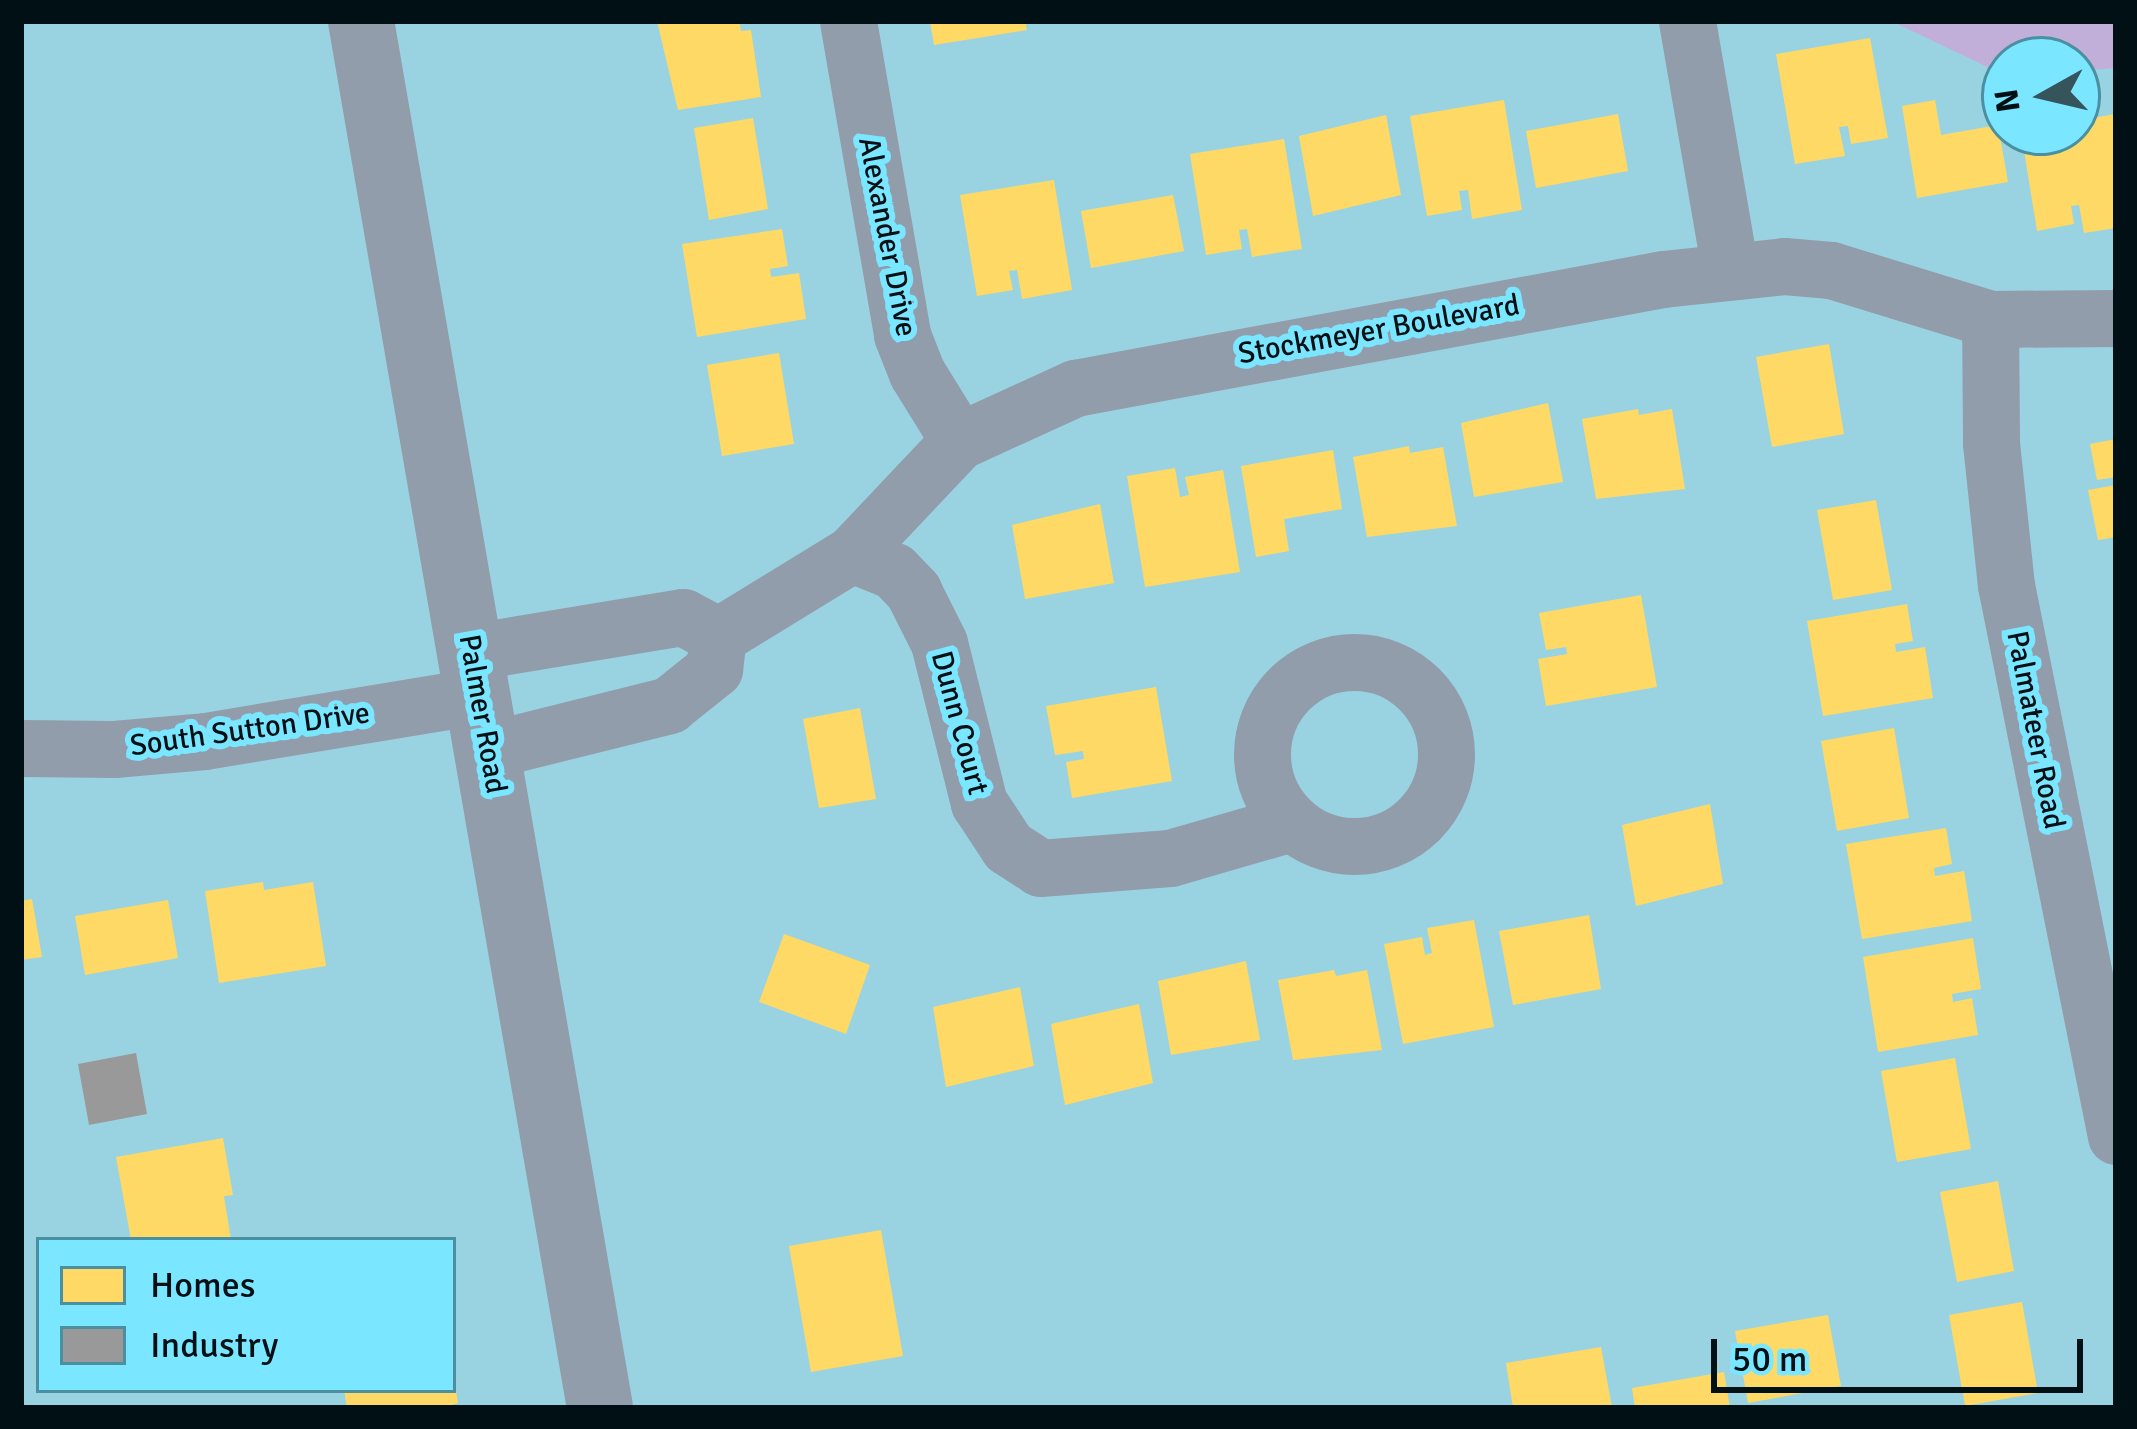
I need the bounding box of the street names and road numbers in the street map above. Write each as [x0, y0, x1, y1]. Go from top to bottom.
street label: Alexander Drive [850, 134, 924, 340]
street label: Stockmeyer Boulevard [1235, 287, 1523, 373]
street label: Palmateer Road [1998, 628, 2072, 832]
street label: Palmer Road [450, 632, 514, 796]
street label: Dunn Court [923, 647, 995, 799]
street label: South Sutton Drive [128, 695, 372, 765]

